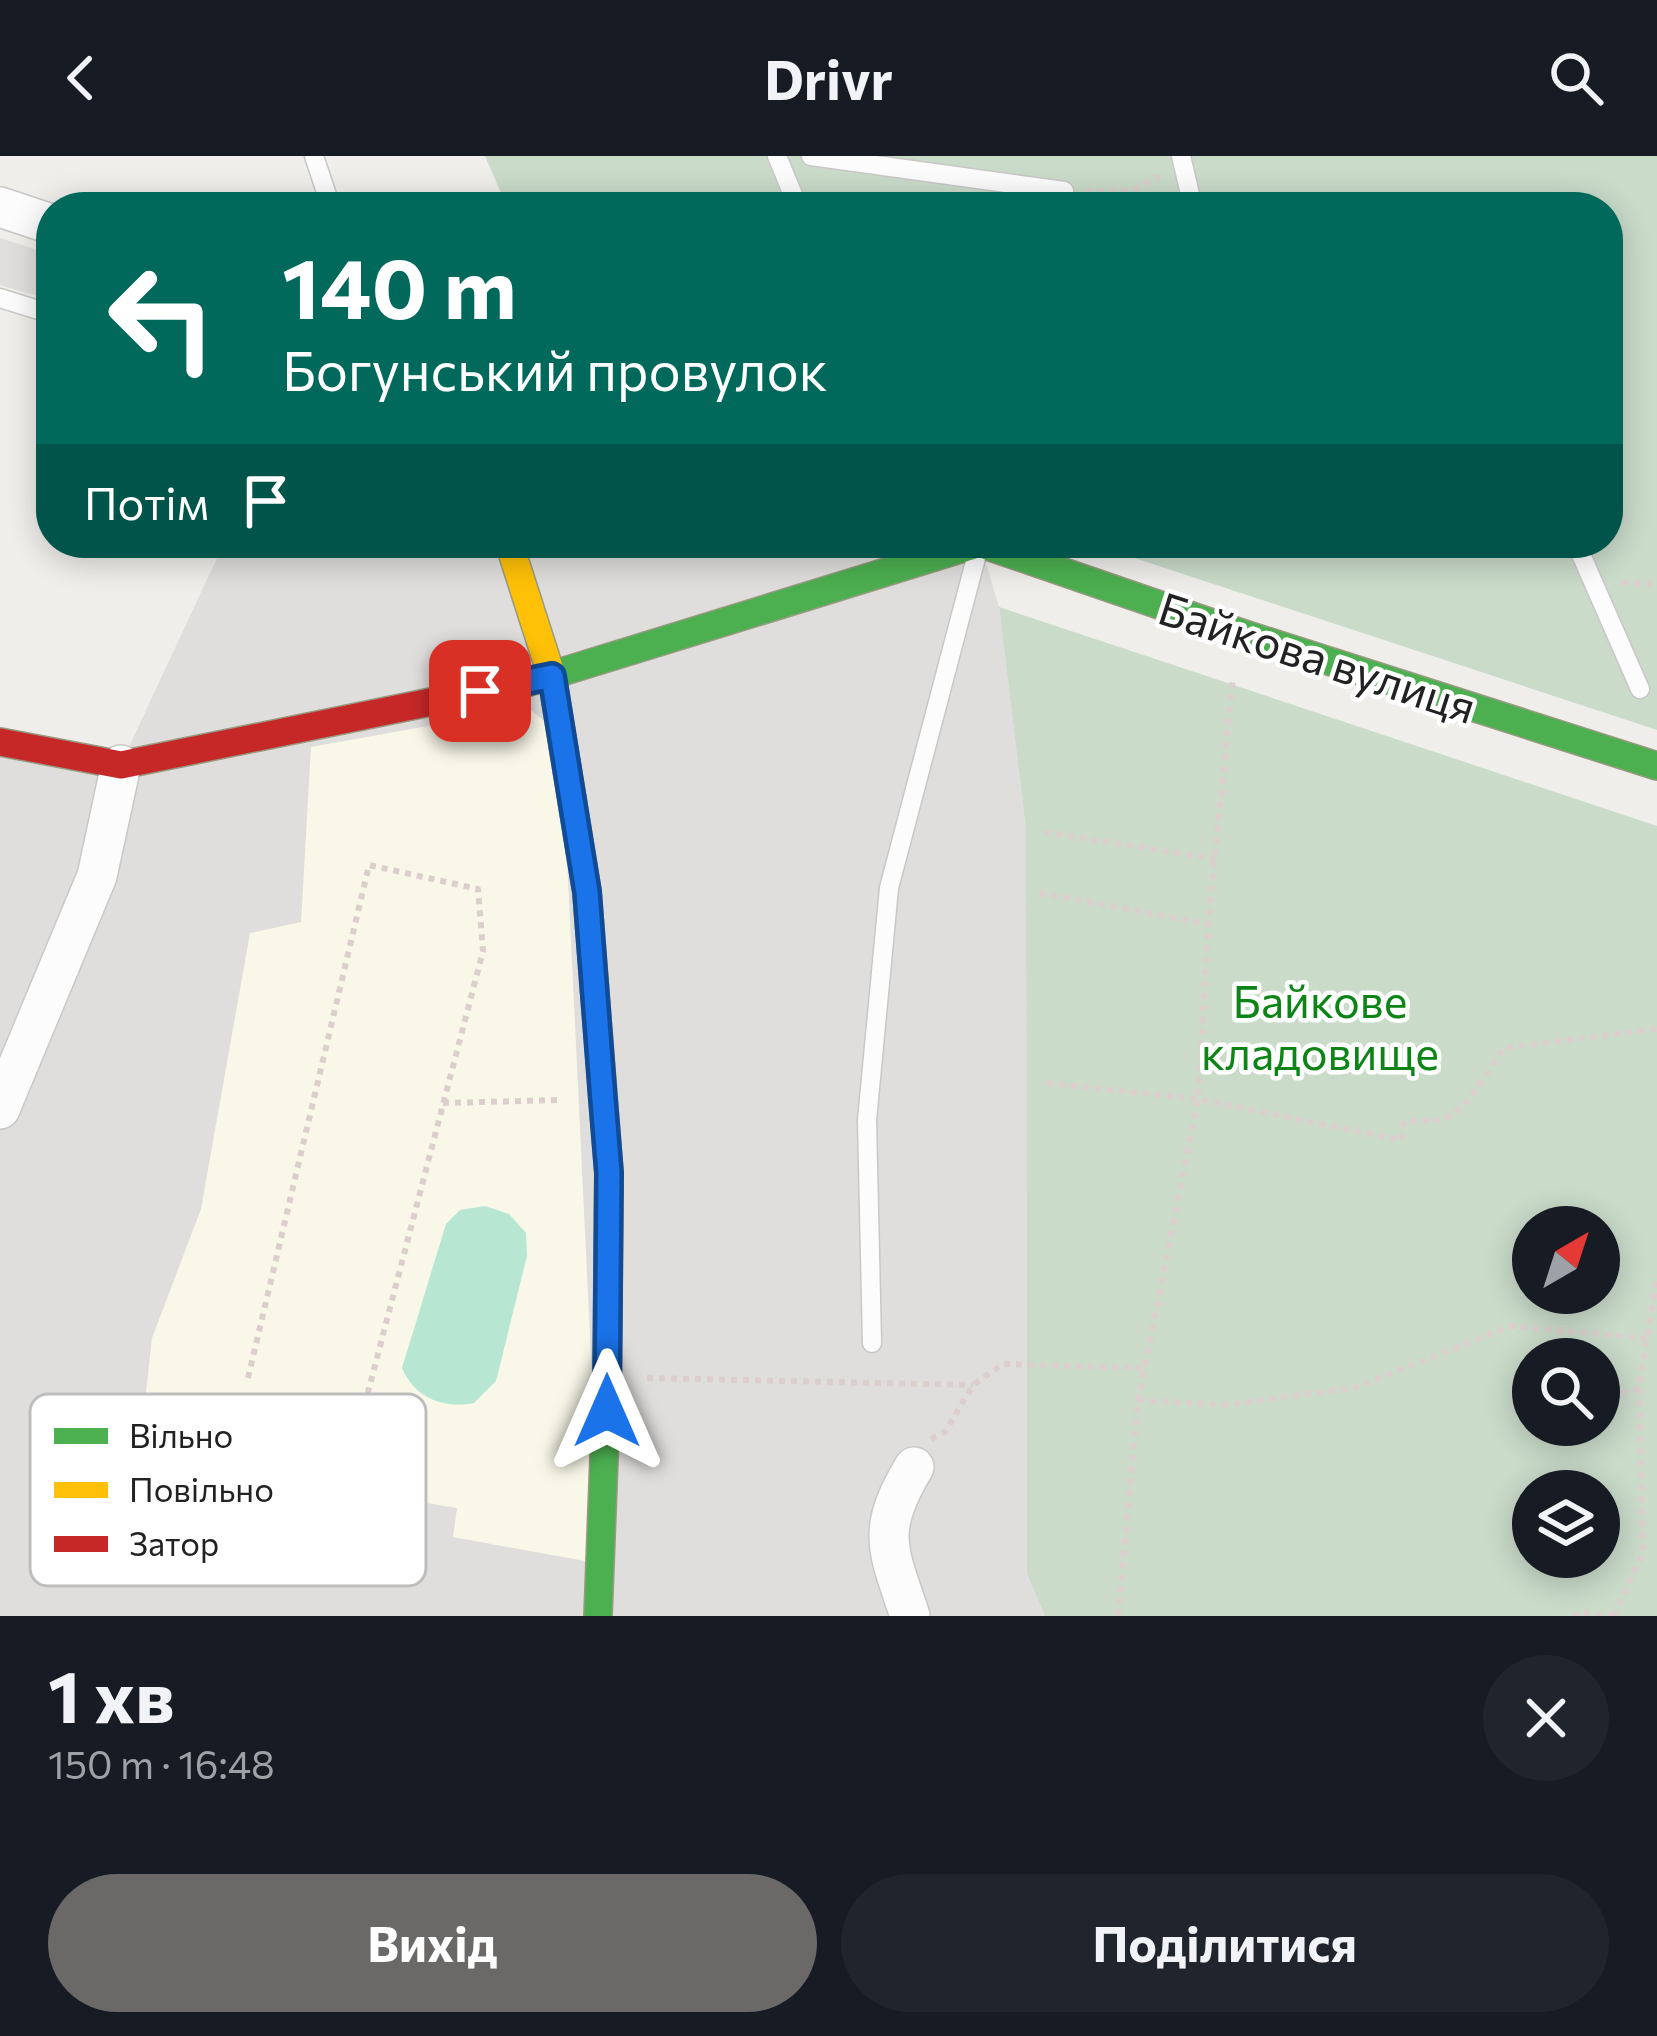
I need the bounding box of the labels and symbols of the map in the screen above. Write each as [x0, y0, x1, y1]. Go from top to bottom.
street label: Байкова вулиця [1152, 579, 1484, 733]
pin [429, 640, 531, 742]
park label: Байкове кладовище [1201, 972, 1439, 1079]
north arrow [1512, 1206, 1620, 1314]
position arrow [544, 1348, 670, 1474]
legend [30, 1394, 426, 1586]
text: Вільно [129, 1414, 233, 1455]
text: Повільно [129, 1468, 274, 1509]
text: Затор [129, 1522, 219, 1563]

